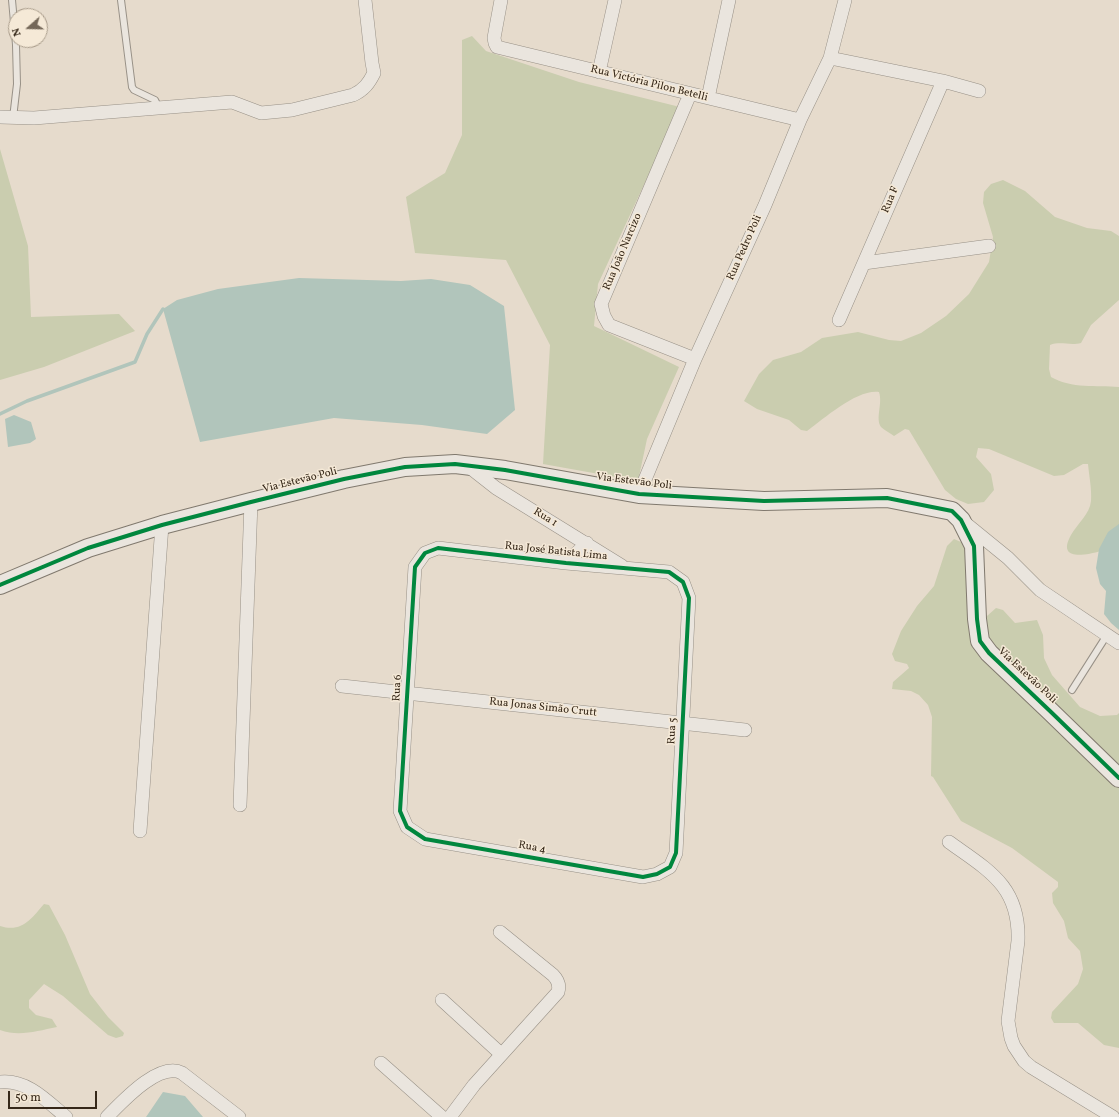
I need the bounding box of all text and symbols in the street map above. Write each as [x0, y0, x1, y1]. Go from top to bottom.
north arrow [8, 8, 48, 48]
text: N [9, 26, 26, 38]
street label: Rua Victória Pilon Betelli [589, 63, 709, 105]
street label: Rua F [880, 185, 902, 215]
street label: Rua João Narcizo [601, 212, 645, 292]
street label: Rua Pedro Poli [725, 213, 765, 283]
street label: Via Estevão Poli [262, 465, 338, 497]
street label: Via Estevão Poli [595, 471, 673, 493]
street label: Rua 1 [531, 506, 559, 530]
street label: Rua José Batista Lima [504, 540, 608, 564]
street label: Via Estevão Poli [995, 645, 1059, 707]
street label: Rua 6 [391, 674, 405, 702]
street label: Rua Jonas Simão Crutt [489, 696, 597, 720]
street label: Rua 5 [666, 717, 680, 745]
street label: Rua 4 [517, 839, 547, 857]
scale bar [10, 1083, 99, 1109]
text: 50 m [15, 1090, 41, 1106]

